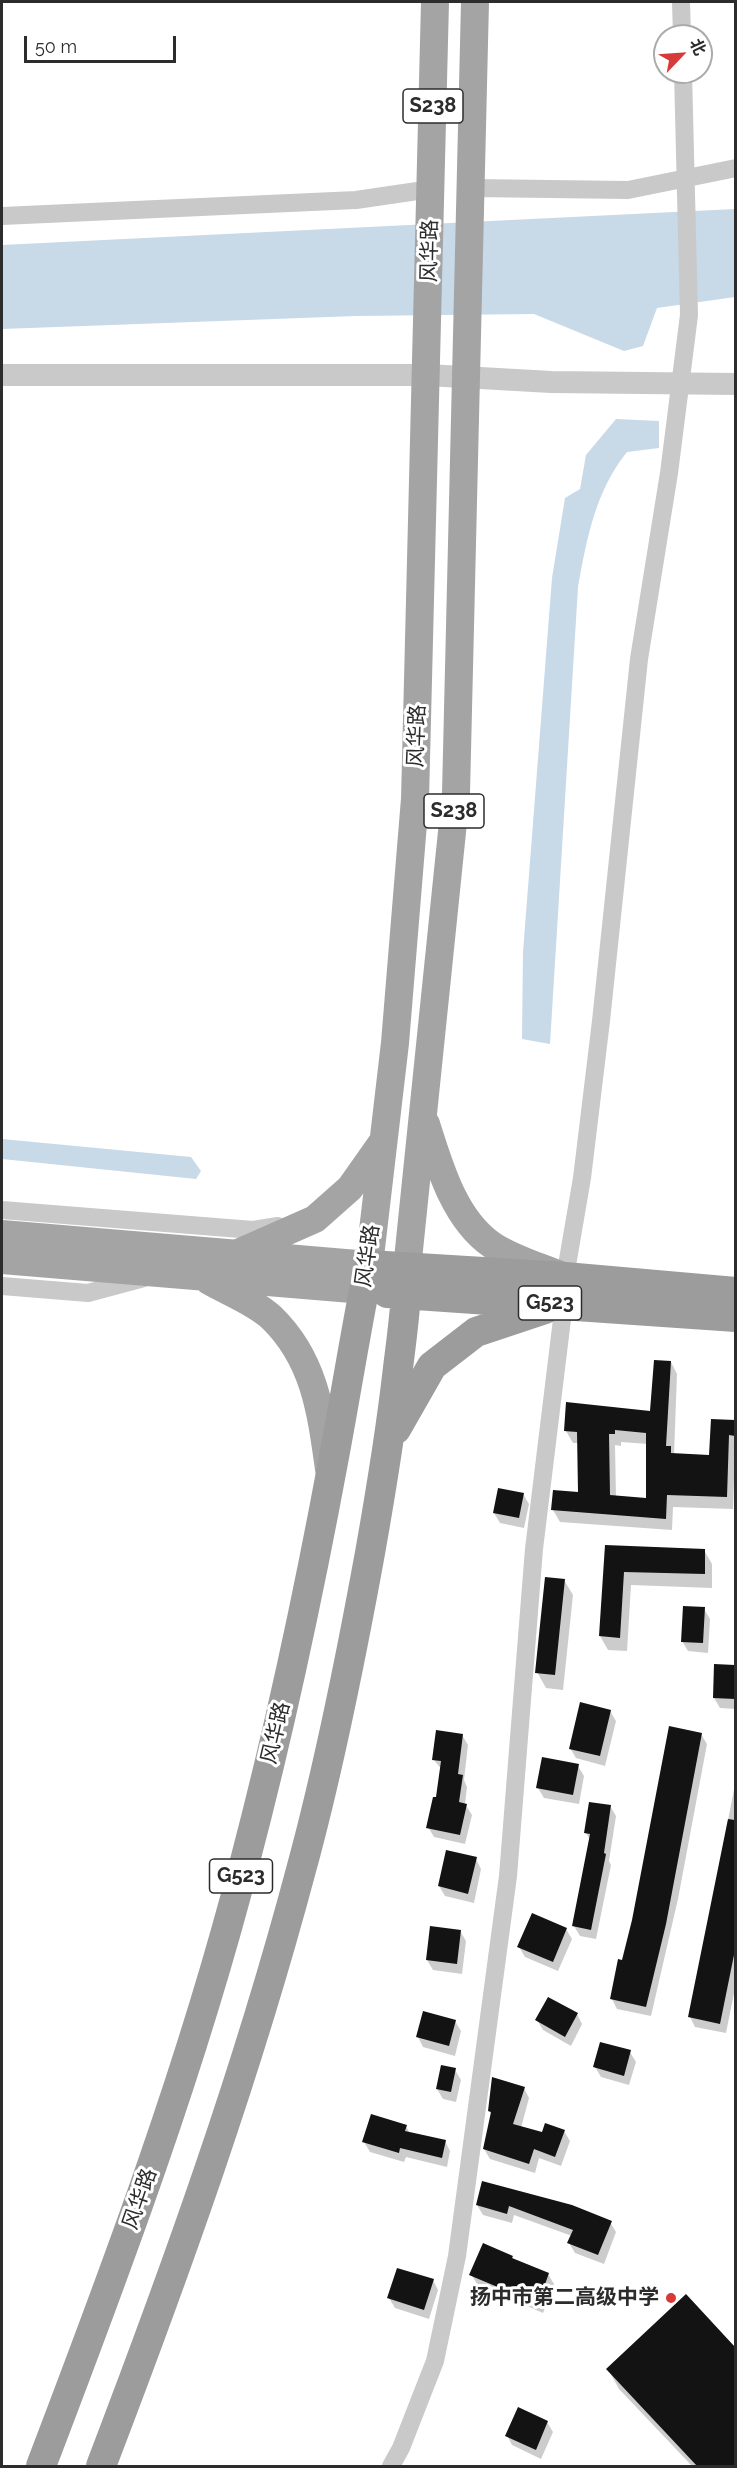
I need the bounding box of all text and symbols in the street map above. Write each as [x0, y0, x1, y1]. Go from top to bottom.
scale bar [27, 24, 178, 62]
north arrow [653, 24, 713, 84]
text: 50 m [35, 36, 77, 57]
text: 北 [686, 36, 710, 58]
road number: S238 [403, 89, 463, 123]
street label: 风华路 [417, 219, 443, 283]
street label: 风华路 [403, 704, 431, 768]
road number: S238 [424, 794, 484, 828]
street label: 风华路 [351, 1223, 385, 1289]
road number: G523 [518, 1286, 582, 1320]
street label: 风华路 [257, 1699, 295, 1767]
road number: G523 [210, 1859, 272, 1893]
street label: 风华路 [118, 2165, 162, 2233]
place label: 扬中市第二高级中学 [470, 2285, 659, 2311]
marker: 扬中市第二高级中学 [664, 2291, 678, 2305]

